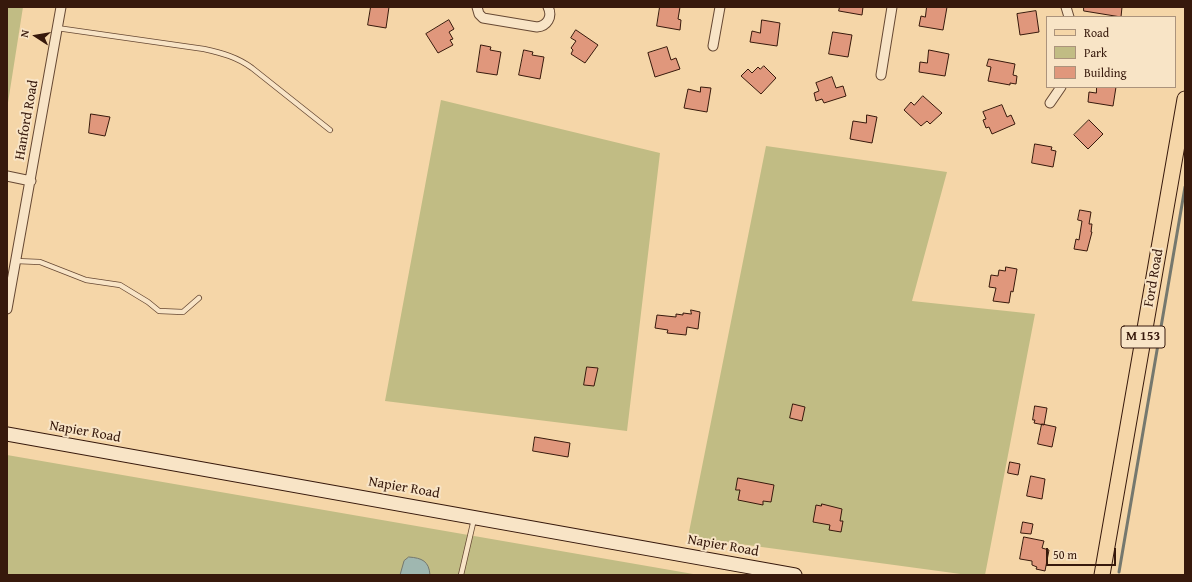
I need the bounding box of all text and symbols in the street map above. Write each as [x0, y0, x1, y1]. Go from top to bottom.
north arrow [16, 16, 56, 56]
legend [1046, 16, 1176, 88]
text: Road [1084, 24, 1109, 41]
text: N [16, 28, 33, 39]
text: Park [1084, 44, 1107, 61]
text: Building [1084, 64, 1127, 81]
street label: Hanford Road [12, 79, 42, 161]
street label: Ford Road [1141, 248, 1167, 308]
road number: M 153 [1121, 326, 1165, 348]
street label: Napier Road [48, 417, 122, 447]
street label: Napier Road [367, 473, 441, 503]
street label: Napier Road [686, 531, 760, 561]
scale bar [1048, 540, 1118, 566]
text: 50 m [1053, 546, 1077, 563]

